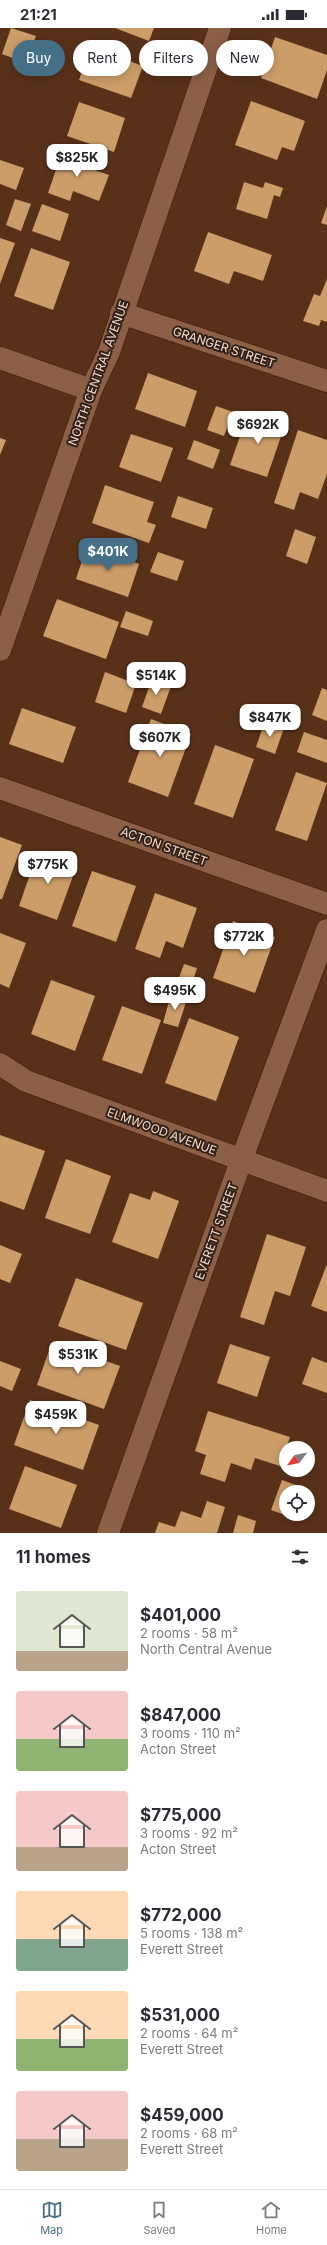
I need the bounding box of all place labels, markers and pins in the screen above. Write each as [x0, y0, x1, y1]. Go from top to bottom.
pin: $825K [49, 144, 105, 178]
pin: $692K [230, 411, 286, 445]
pin: $401K [80, 538, 136, 572]
pin: $514K [128, 662, 184, 696]
pin: $847K [242, 704, 298, 738]
pin: $607K [132, 724, 188, 758]
pin: $775K [20, 851, 76, 885]
pin: $772K [216, 923, 272, 957]
pin: $495K [147, 977, 203, 1011]
pin: $531K [50, 1341, 106, 1375]
pin: $459K [28, 1401, 84, 1435]

